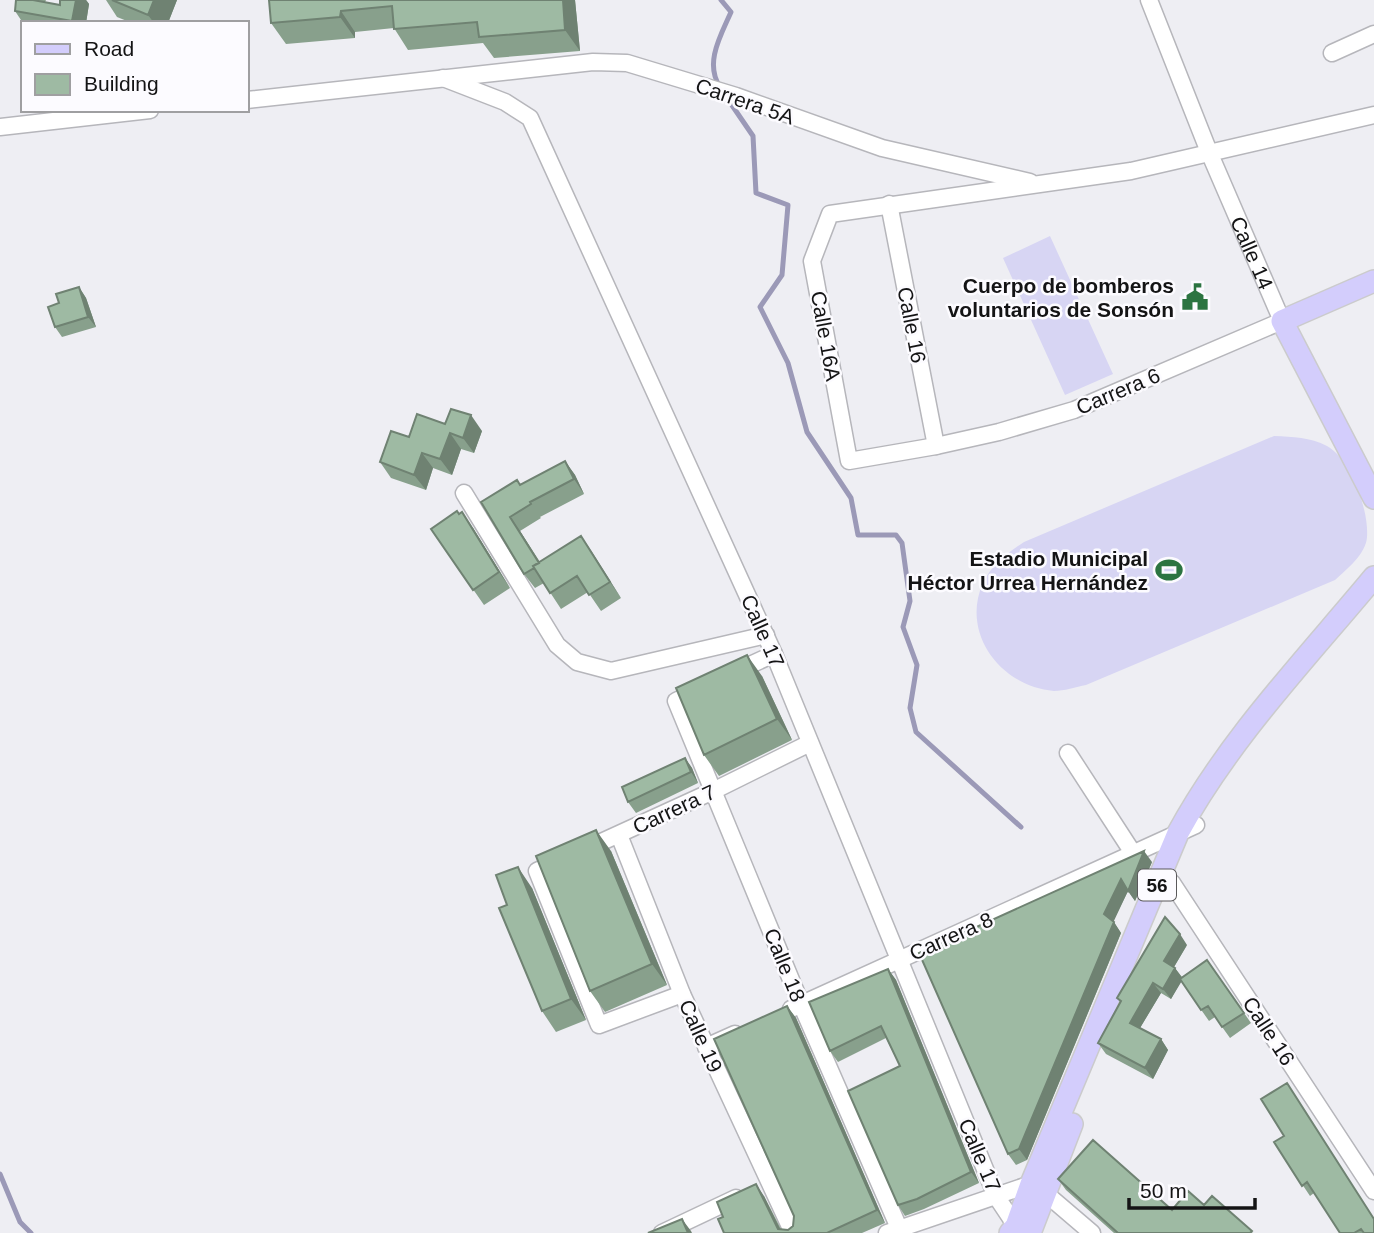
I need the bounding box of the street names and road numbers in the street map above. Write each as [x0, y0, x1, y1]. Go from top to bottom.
street label: Carrera 5A [693, 73, 797, 129]
street label: Calle 14 [1227, 213, 1278, 293]
street label: Calle 16 [893, 285, 931, 365]
street label: Calle 16A [807, 289, 845, 383]
street label: Carrera 6 [1073, 363, 1163, 419]
street label: Calle 17 [737, 591, 789, 671]
street label: Carrera 7 [629, 780, 719, 838]
road number: 56 [1138, 870, 1176, 900]
street label: Carrera 8 [906, 907, 996, 965]
street label: Calle 18 [760, 925, 810, 1005]
street label: Calle 16 [1238, 992, 1300, 1070]
street label: Calle 19 [675, 996, 727, 1076]
street label: Calle 17 [954, 1115, 1006, 1195]

